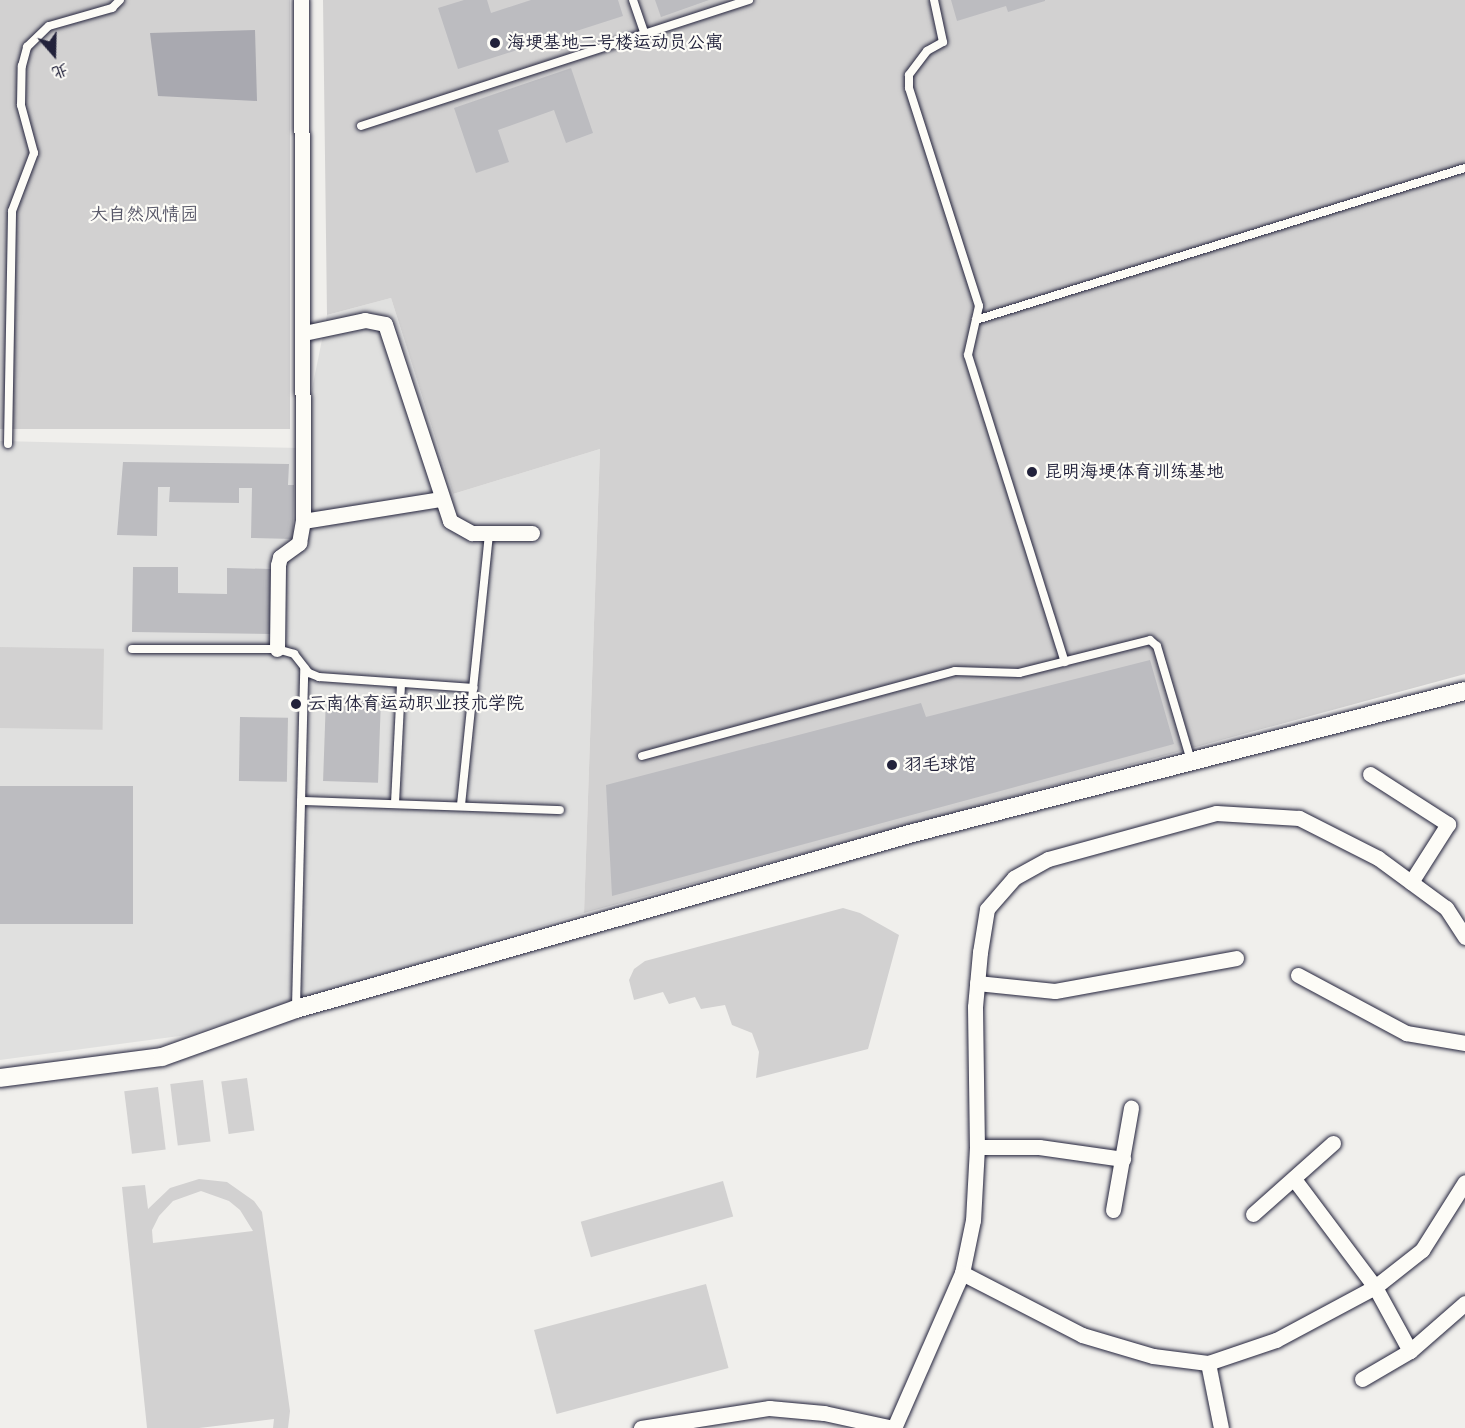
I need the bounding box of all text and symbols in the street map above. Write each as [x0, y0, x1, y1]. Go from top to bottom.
north arrow [24, 24, 84, 84]
place label: 海埂基地二号楼运动员公寓 [507, 32, 723, 54]
marker: 海埂基地二号楼运动员公寓 [488, 36, 502, 50]
text: 北 [50, 60, 71, 82]
park label: 大自然风情园 [90, 204, 198, 226]
place label: 昆明海埂体育训练基地 [1044, 461, 1224, 483]
marker: 昆明海埂体育训练基地 [1025, 465, 1039, 479]
place label: 云南体育运动职业技术学院 [308, 693, 524, 715]
marker: 云南体育运动职业技术学院 [289, 697, 303, 711]
place label: 羽毛球馆 [904, 754, 976, 776]
marker: 羽毛球馆 [885, 758, 899, 772]

